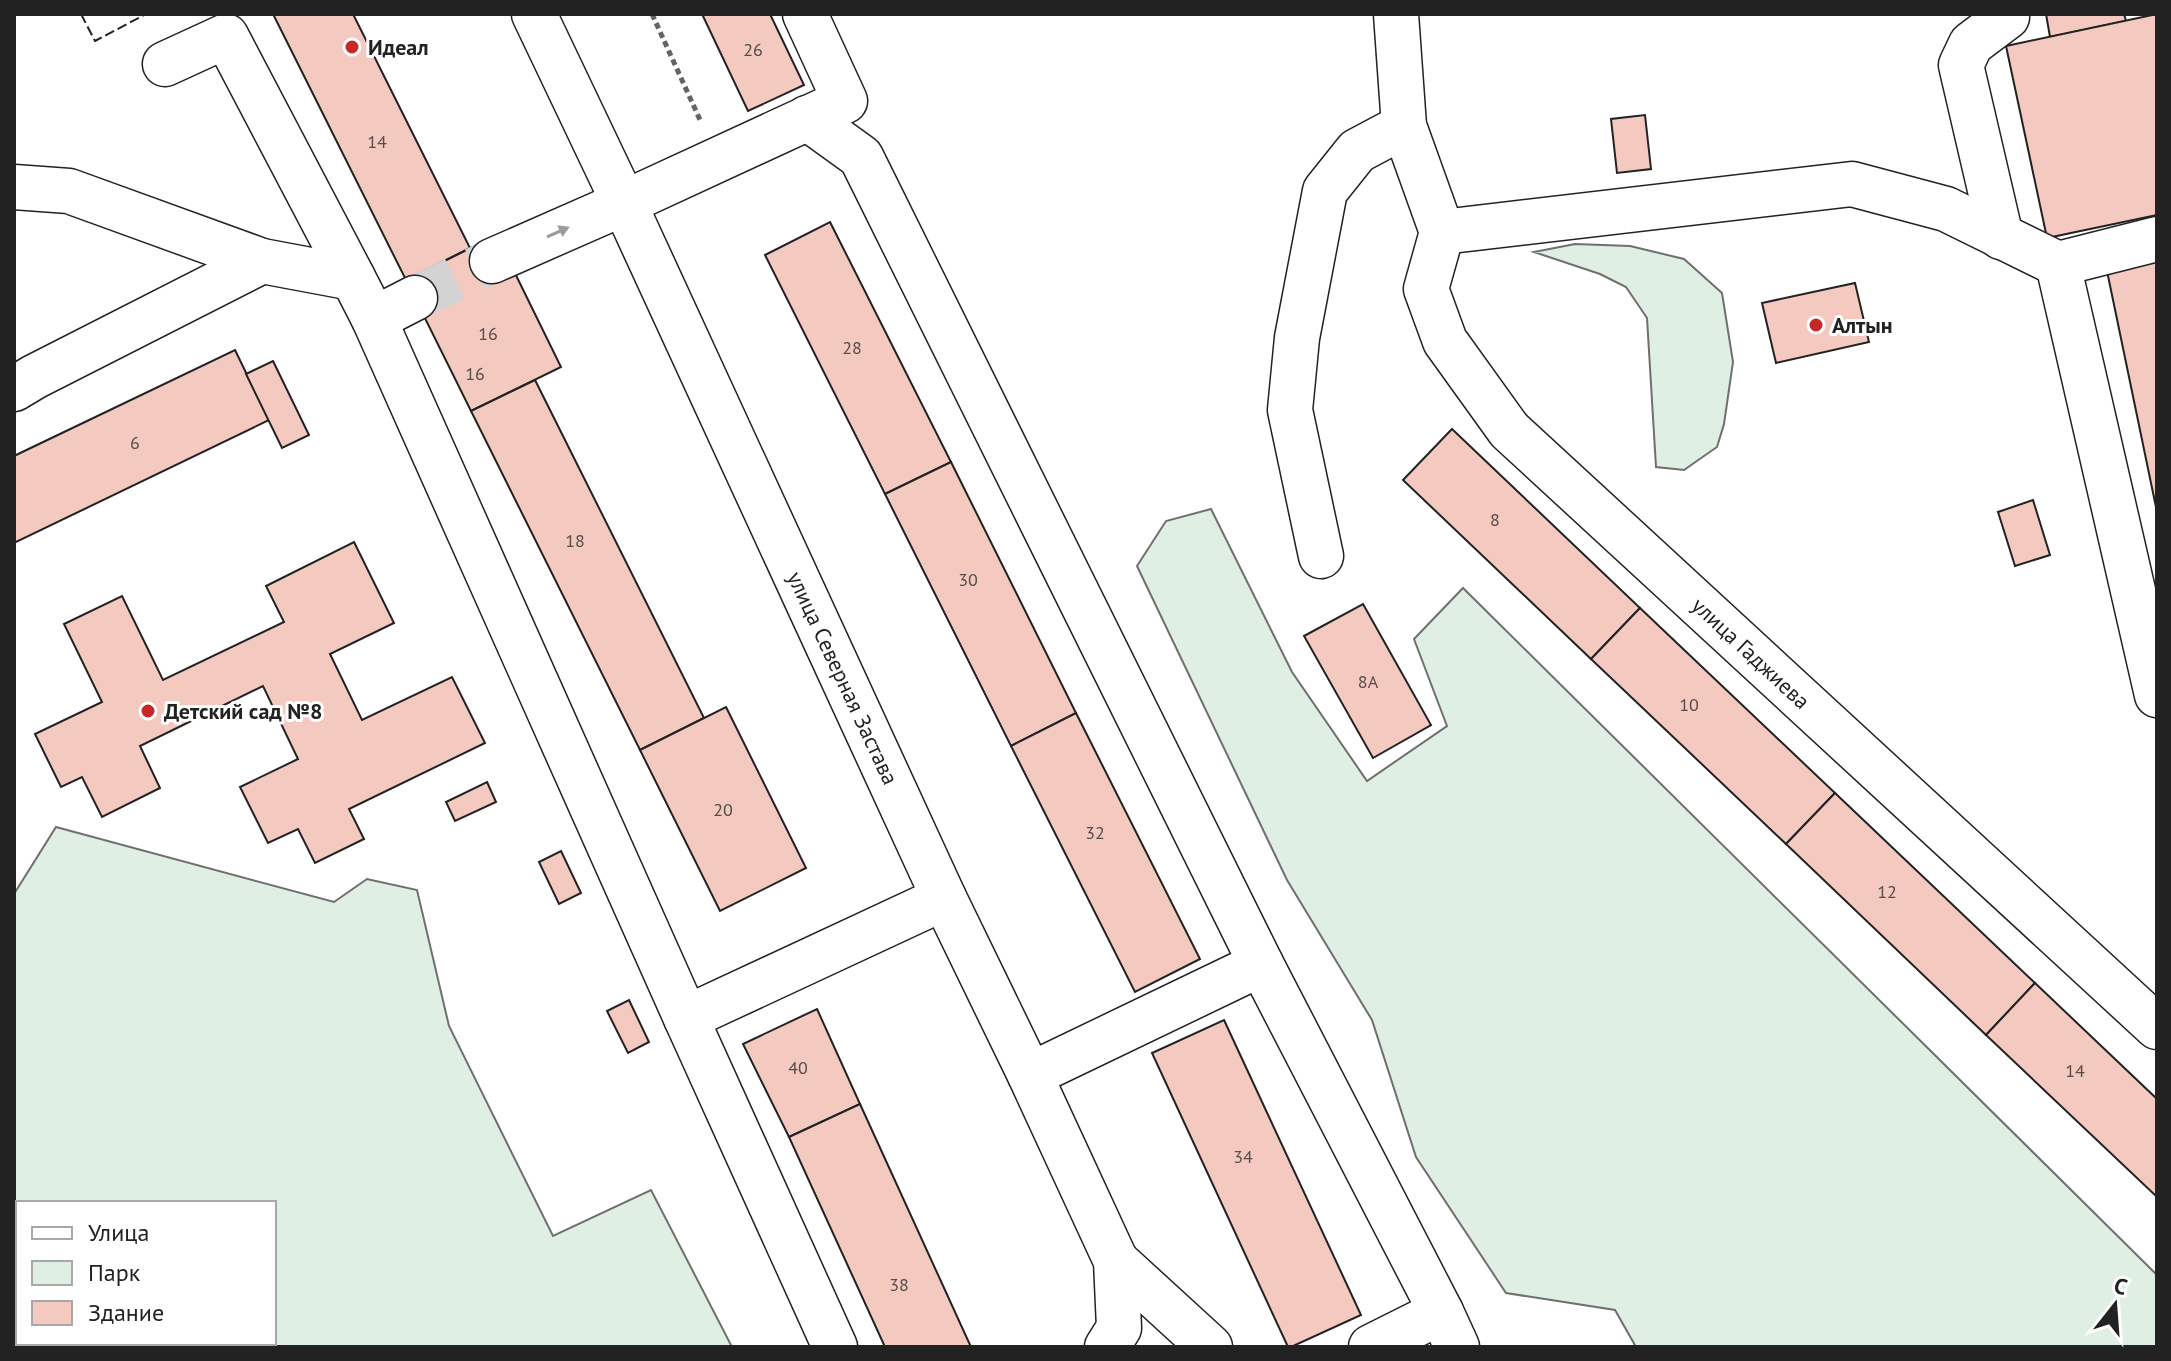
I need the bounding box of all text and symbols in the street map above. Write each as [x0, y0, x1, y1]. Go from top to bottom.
place label: Идеал [368, 33, 429, 61]
marker: Идеал [343, 38, 361, 56]
house number: 26 [743, 38, 763, 61]
house number: 14 [367, 130, 387, 153]
one-way arrow [546, 226, 570, 239]
place label: Алтын [1832, 311, 1892, 339]
marker: Алтын [1807, 316, 1825, 334]
house number: 16 [478, 322, 498, 345]
house number: 28 [842, 336, 862, 359]
house number: 16 [465, 362, 485, 385]
house number: 6 [130, 431, 140, 454]
house number: 8 [1490, 508, 1500, 531]
house number: 18 [565, 529, 585, 552]
street label: улица Северная Застава [781, 567, 905, 789]
house number: 30 [958, 568, 978, 591]
street label: улица Гаджиева [1686, 591, 1816, 715]
house number: 8А [1358, 670, 1379, 693]
house number: 10 [1679, 693, 1699, 716]
place label: Детский сад №8 [164, 697, 322, 725]
marker: Детский сад №8 [139, 702, 157, 720]
house number: 20 [713, 798, 733, 821]
house number: 32 [1085, 821, 1105, 844]
house number: 12 [1877, 880, 1897, 903]
house number: 40 [788, 1056, 808, 1079]
house number: 14 [2065, 1059, 2085, 1082]
house number: 34 [1233, 1145, 1253, 1168]
legend [16, 1201, 276, 1345]
text: Улица [88, 1217, 149, 1248]
text: Парк [88, 1257, 141, 1288]
north arrow [2075, 1265, 2155, 1345]
text: С [2111, 1271, 2131, 1301]
house number: 38 [889, 1273, 909, 1296]
text: Здание [88, 1297, 164, 1328]

